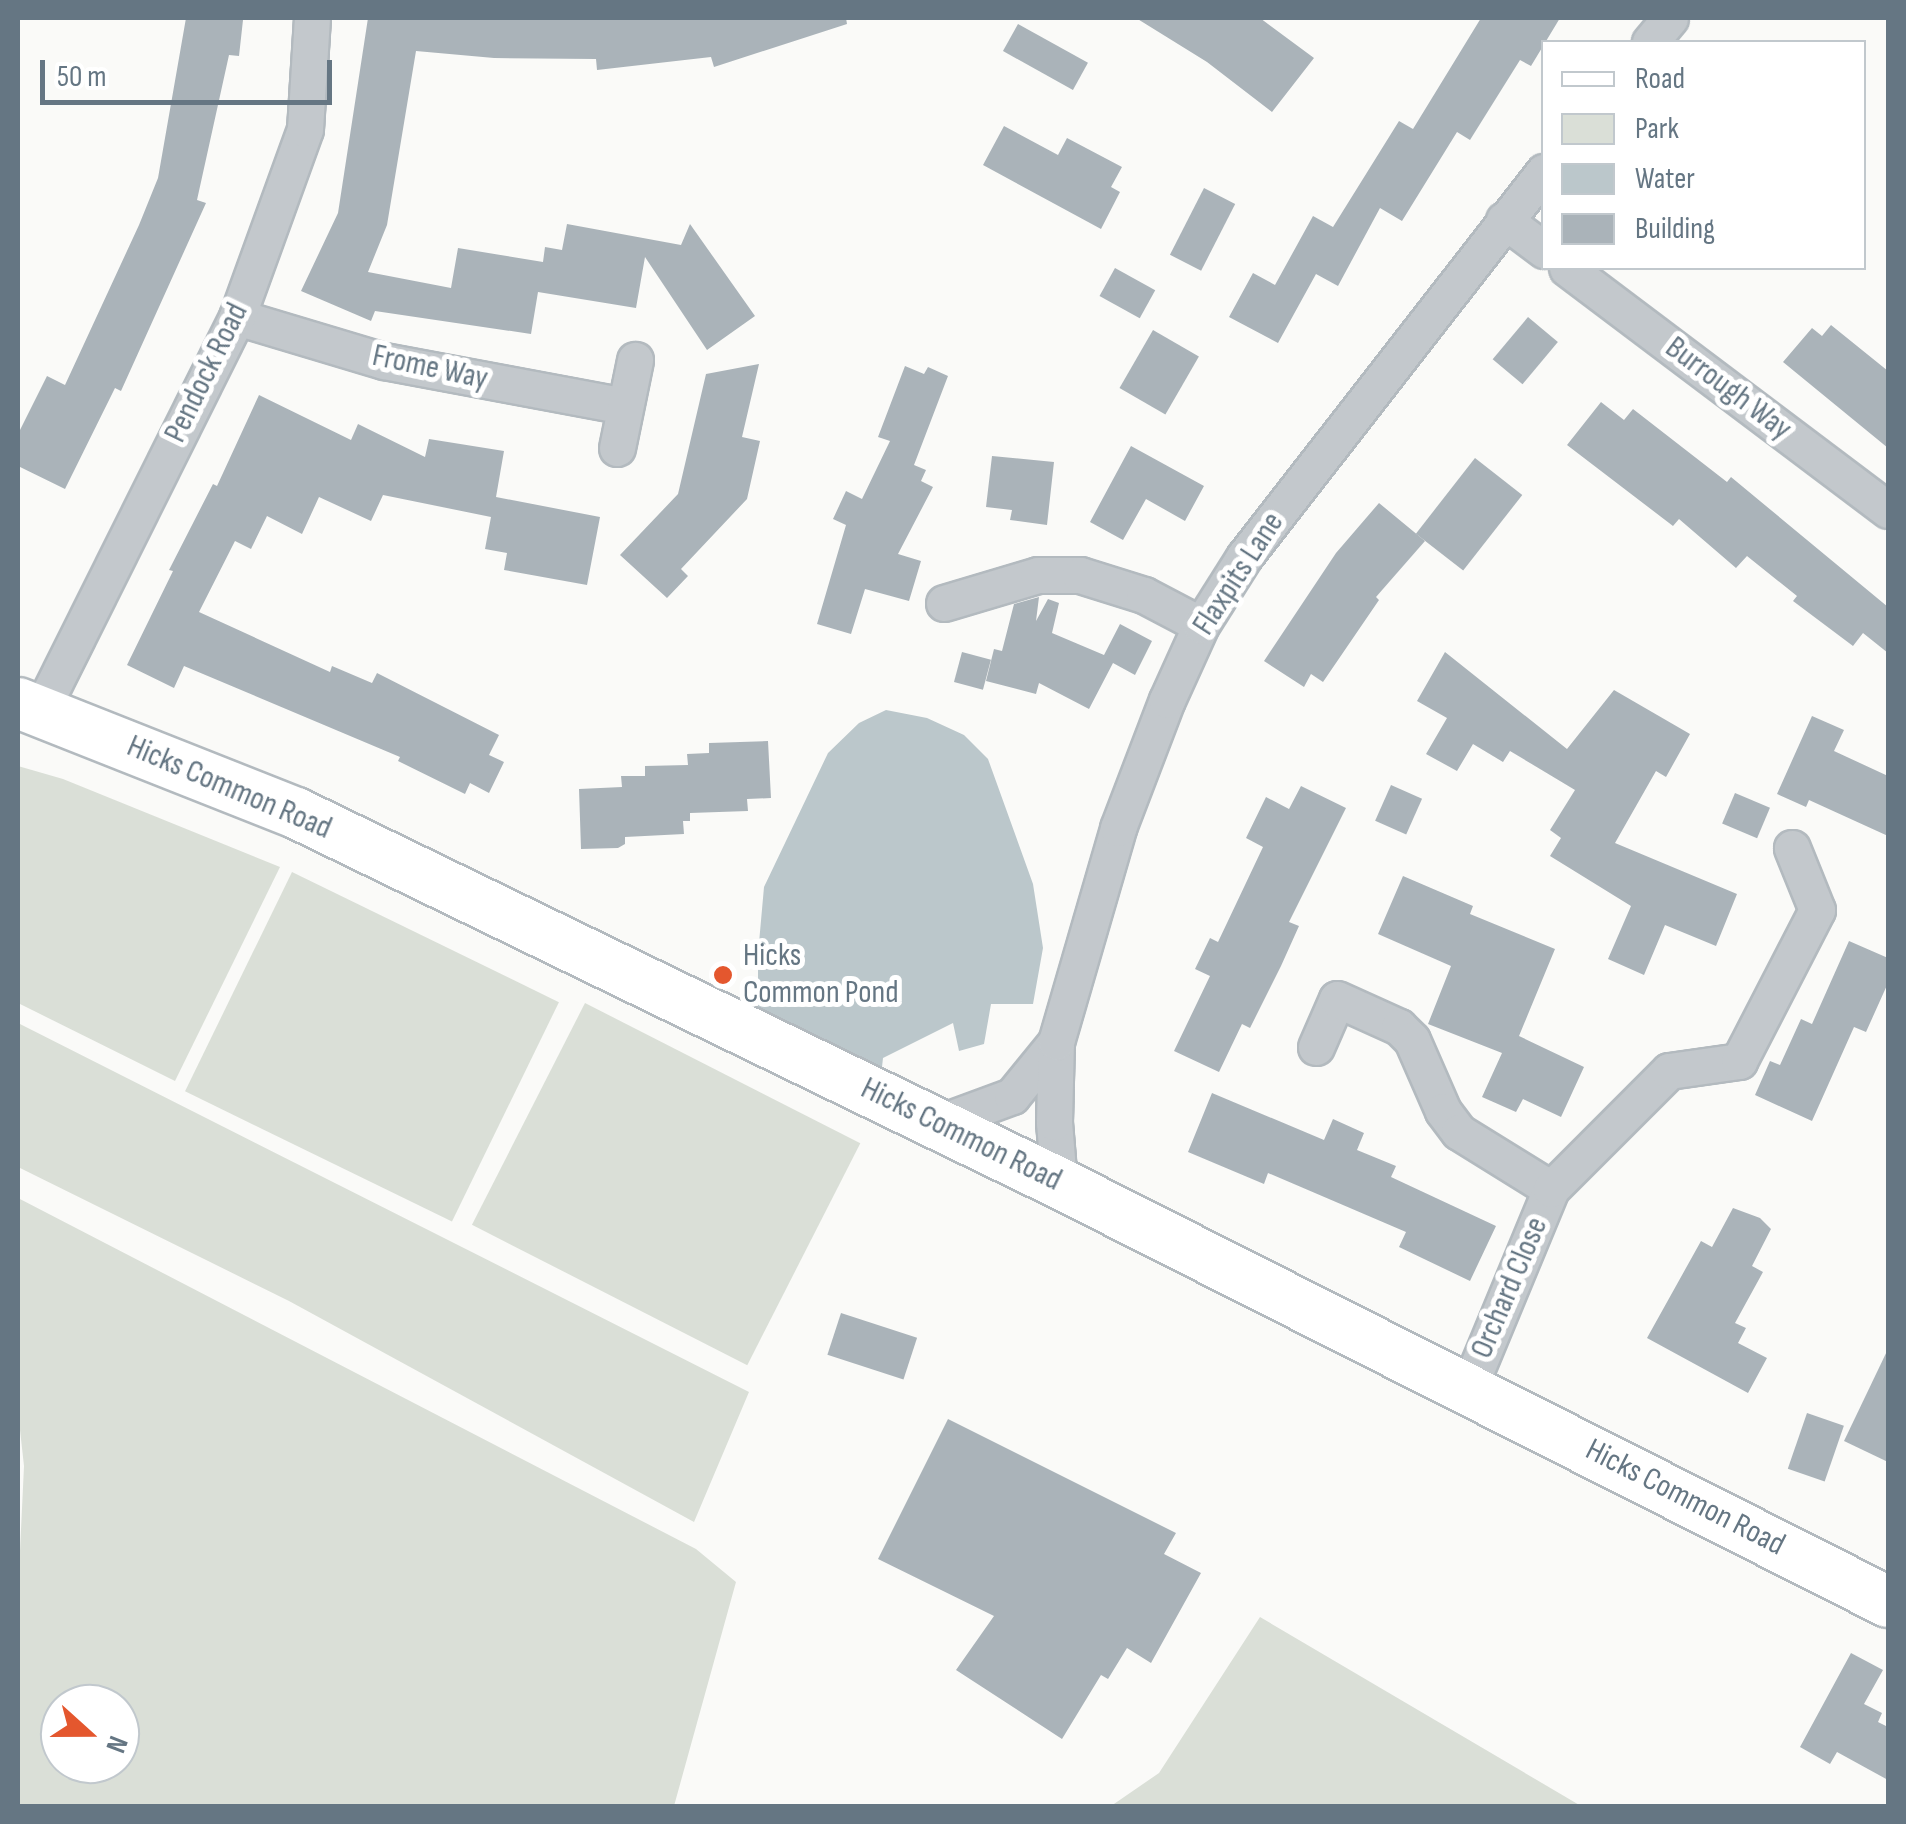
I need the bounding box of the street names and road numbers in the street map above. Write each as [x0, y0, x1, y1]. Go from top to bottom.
street label: Pendock Road [157, 297, 257, 449]
street label: Burrough Way [1657, 329, 1799, 449]
street label: Frome Way [369, 337, 491, 399]
street label: Flaxpits Lane [1185, 505, 1293, 643]
street label: Hicks Common Road [121, 728, 337, 848]
street label: Hicks Common Road [854, 1070, 1068, 1200]
street label: Orchard Close [1463, 1212, 1557, 1364]
street label: Hicks Common Road [1579, 1431, 1791, 1565]

